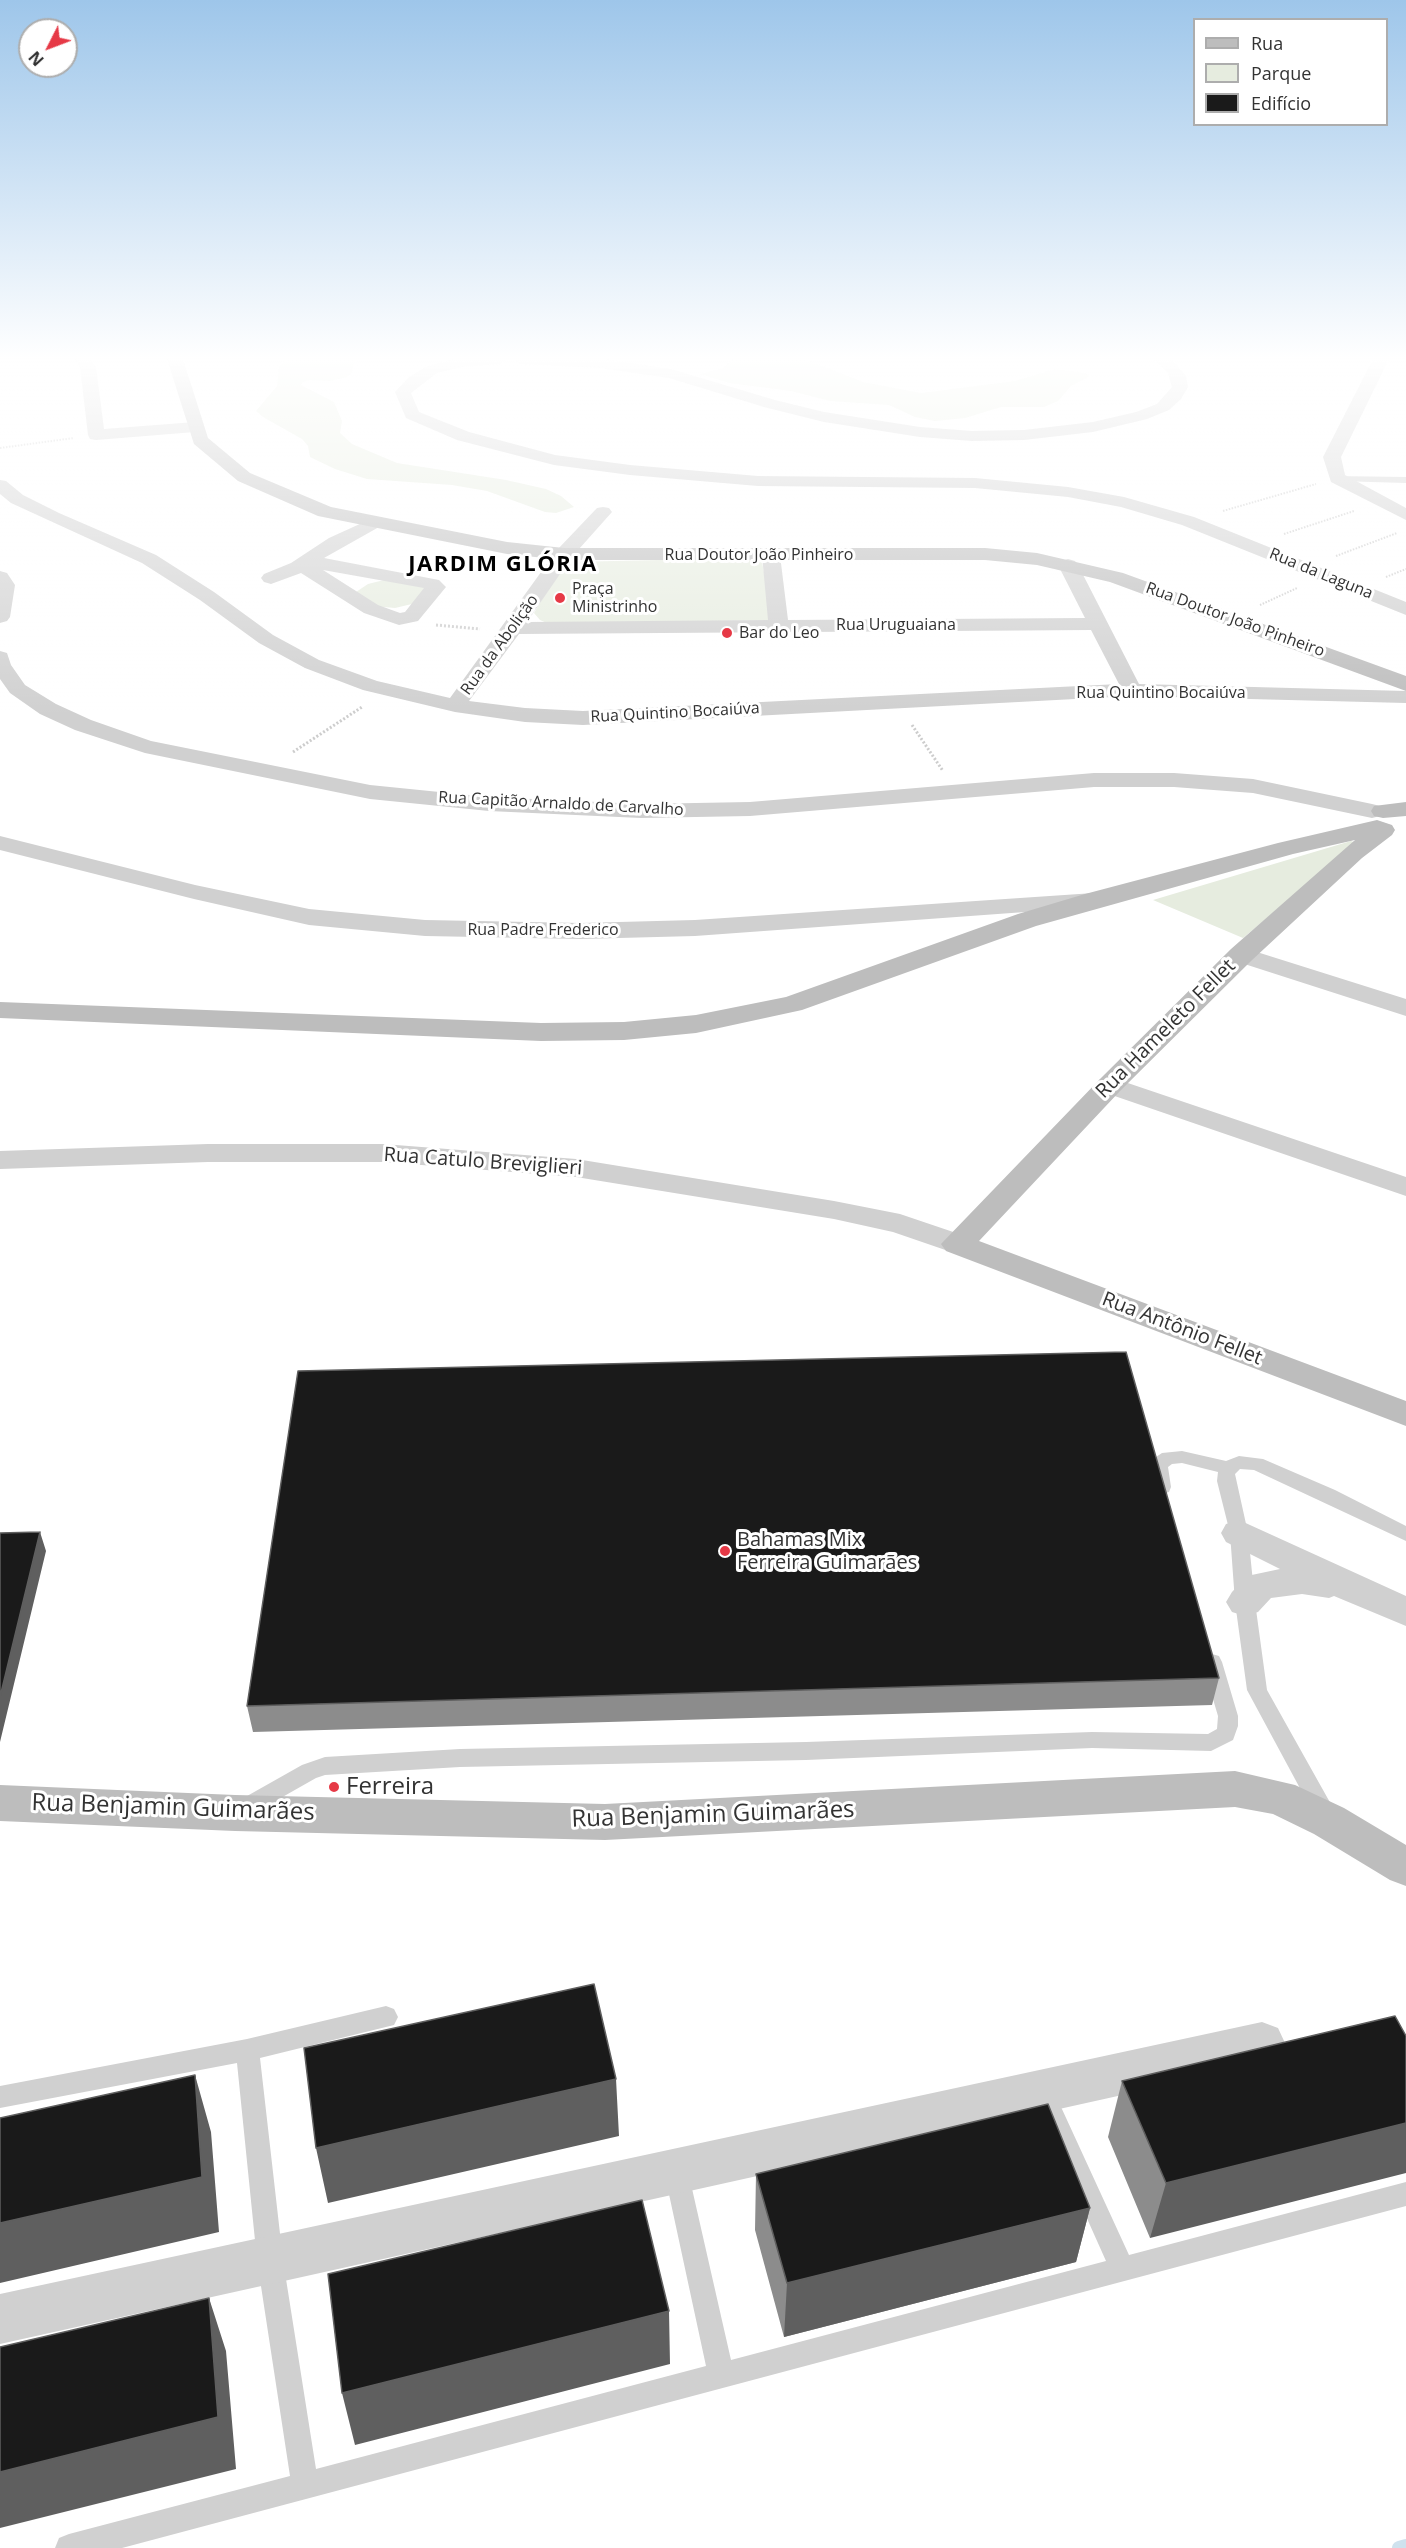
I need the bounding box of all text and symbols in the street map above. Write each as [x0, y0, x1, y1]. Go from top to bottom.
north arrow [18, 18, 78, 78]
legend [1193, 18, 1388, 126]
text: Rua [1251, 31, 1283, 55]
text: N [24, 47, 49, 71]
text: Parque [1251, 61, 1311, 85]
text: Edifício [1251, 91, 1311, 115]
street label: Rua da Laguna [1266, 544, 1376, 604]
street label: Rua Doutor João Pinheiro [665, 545, 853, 565]
district label: JARDIM GLÓRIA [408, 552, 598, 578]
place label: Praça Ministrinho [572, 579, 657, 617]
street label: Rua Doutor João Pinheiro [1143, 579, 1327, 661]
street label: Rua da Abolição [457, 591, 543, 699]
marker: Praça Ministrinho [553, 591, 567, 605]
street label: Rua Uruguaiana [836, 615, 956, 635]
place label: Bar do Leo [739, 623, 819, 643]
marker: Bar do Leo [720, 626, 734, 640]
street label: Rua Quintino Bocaiúva [1076, 683, 1246, 703]
street label: Rua Quintino Bocaiúva [590, 699, 760, 727]
street label: Rua Capitão Arnaldo de Carvalho [438, 788, 684, 820]
street label: Rua Padre Frederico [467, 920, 619, 940]
street label: Rua Hameleto Fellet [1091, 954, 1241, 1104]
street label: Rua Catulo Breviglieri [383, 1143, 583, 1181]
street label: Rua Antônio Fellet [1099, 1287, 1265, 1371]
place label: Bahamas Mix Ferreira Guimarães [737, 1528, 917, 1575]
marker: Bahamas Mix Ferreira Guimarães [718, 1544, 732, 1558]
place label: Ferreira [346, 1773, 434, 1801]
marker: Ferreira [327, 1780, 341, 1794]
street label: Rua Benjamin Guimarães [31, 1789, 315, 1827]
street label: Rua Benjamin Guimarães [571, 1796, 855, 1834]

